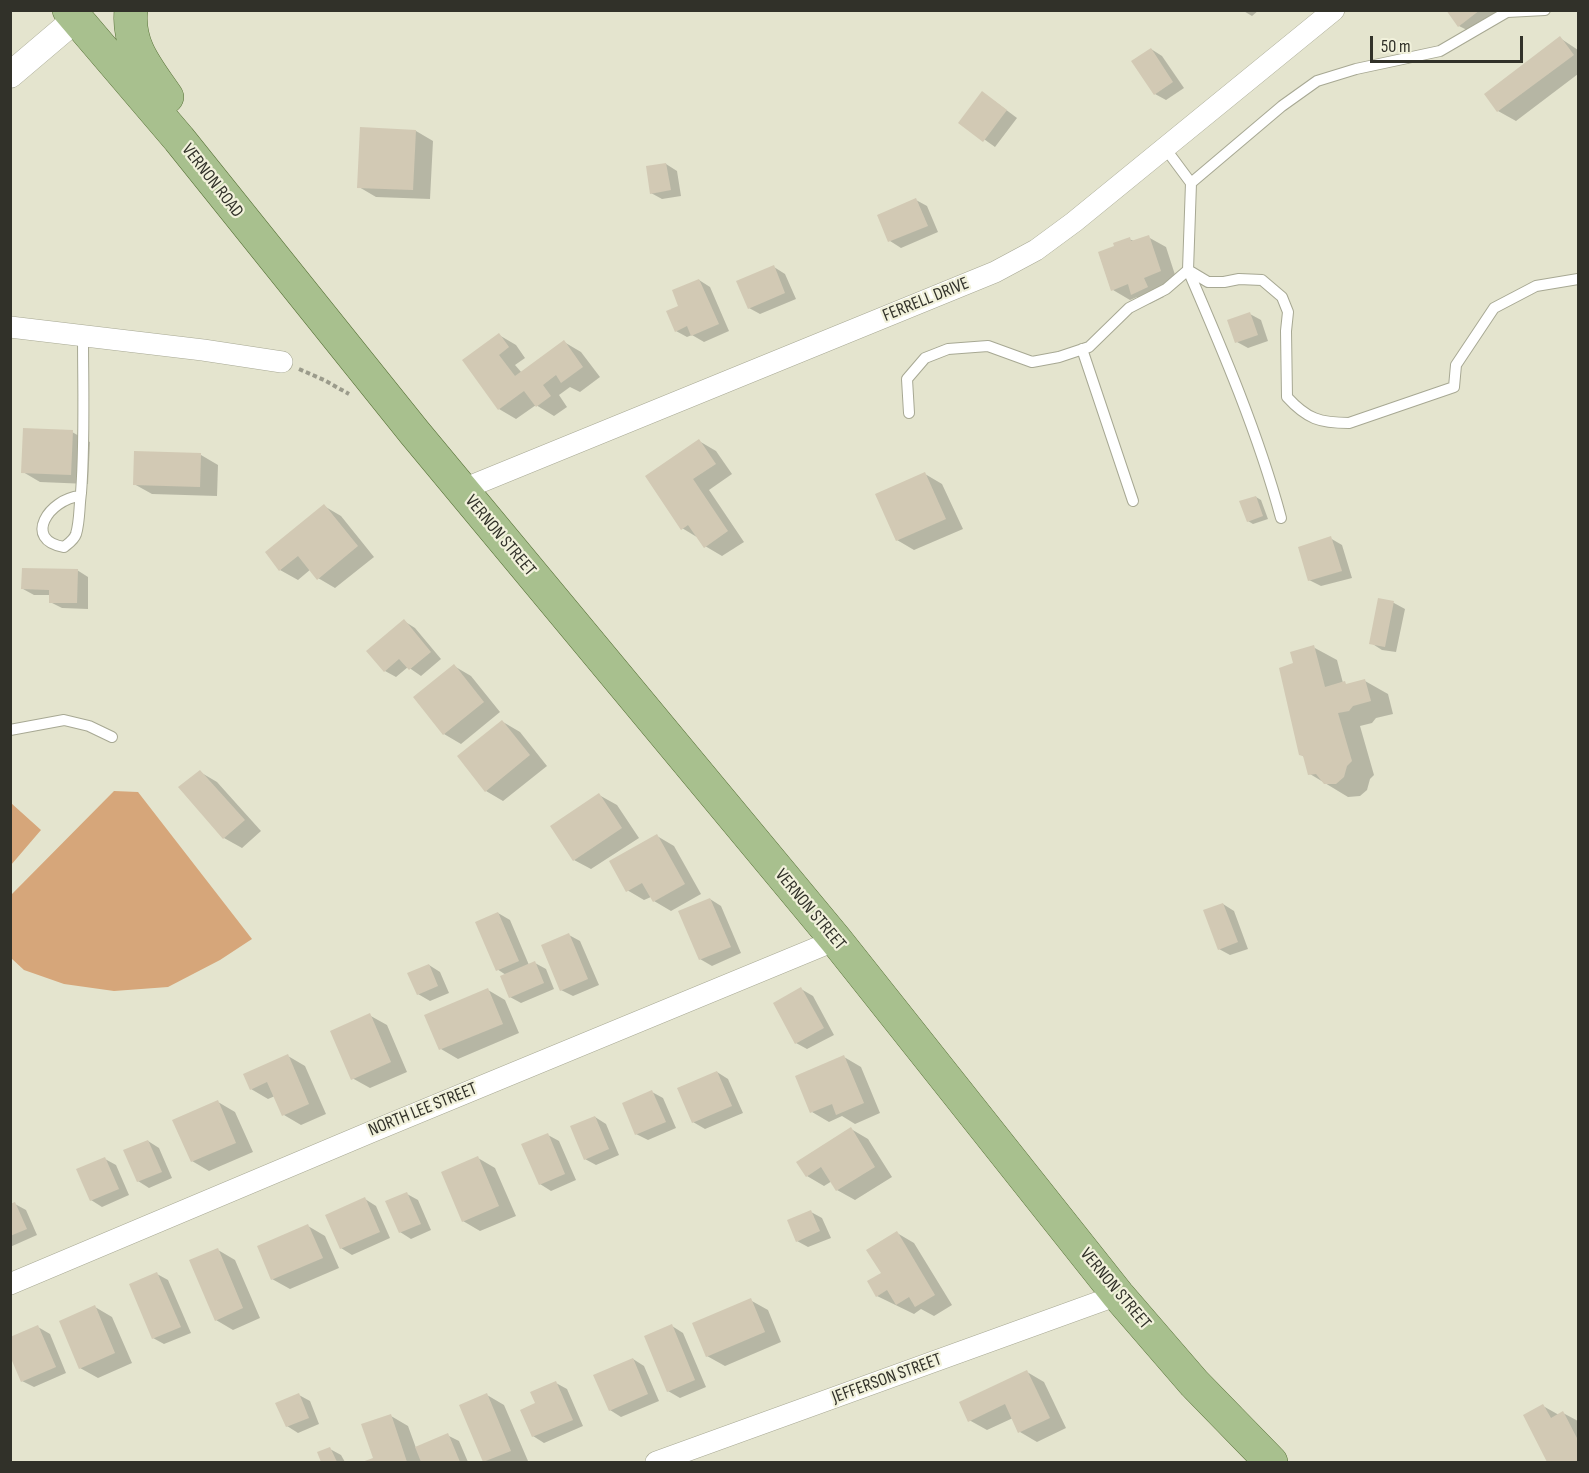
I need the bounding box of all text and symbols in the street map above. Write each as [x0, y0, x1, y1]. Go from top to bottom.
scale bar [1373, 24, 1526, 62]
text: 50 m [1381, 36, 1411, 57]
street label: VERNON ROAD [177, 140, 247, 222]
street label: FERRELL DRIVE [880, 273, 972, 327]
street label: VERNON STREET [460, 491, 540, 581]
street label: VERNON STREET [770, 865, 850, 955]
street label: NORTH LEE STREET [366, 1078, 480, 1142]
street label: VERNON STREET [1075, 1244, 1155, 1334]
street label: JEFFERSON STREET [829, 1349, 945, 1409]

